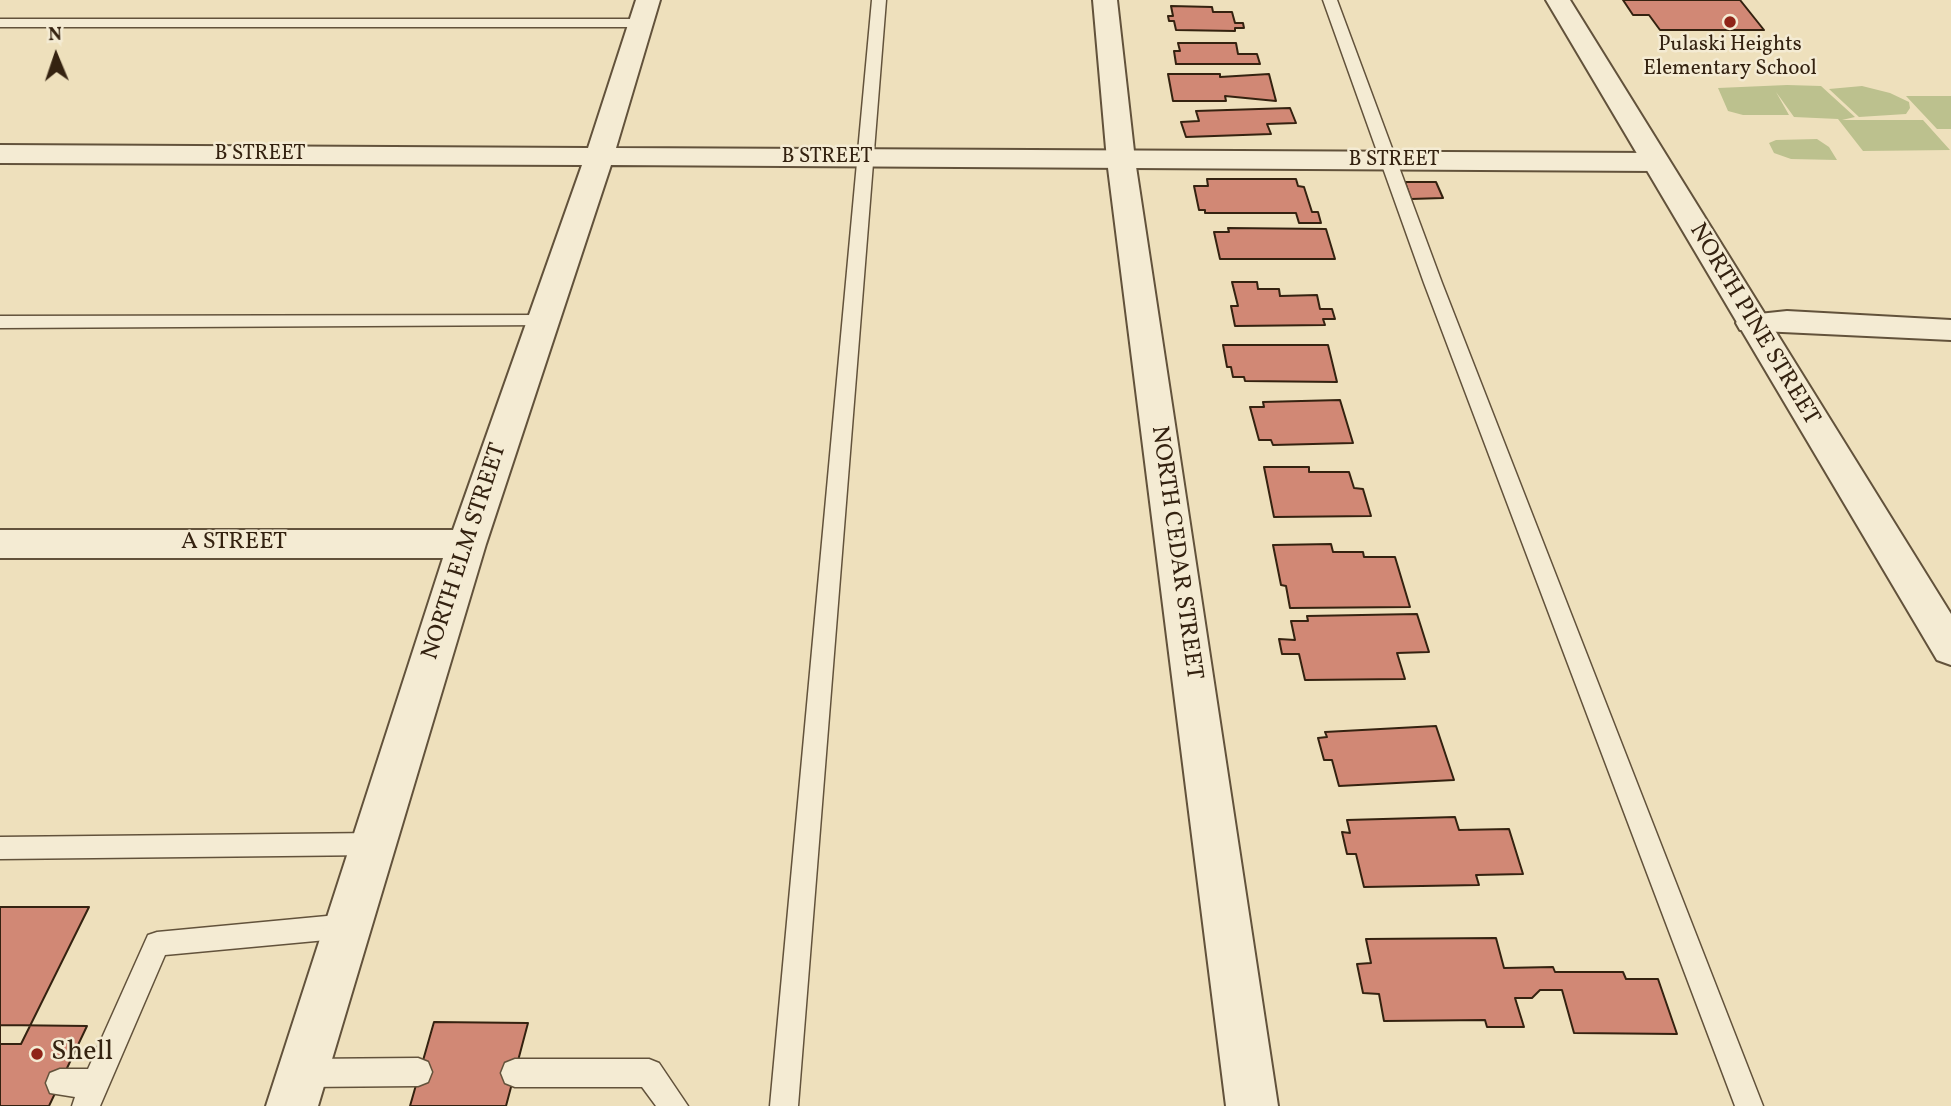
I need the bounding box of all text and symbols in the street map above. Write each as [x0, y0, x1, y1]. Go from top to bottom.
marker: Pulaski Heights Elementary School [1722, 14, 1738, 30]
north arrow [21, 21, 91, 91]
text: N [48, 22, 63, 48]
place label: Pulaski Heights Elementary School [1643, 33, 1817, 83]
street label: B STREET [214, 142, 306, 168]
street label: B STREET [781, 145, 873, 171]
street label: B STREET [1348, 148, 1440, 174]
street label: NORTH PINE STREET [1681, 219, 1825, 431]
street label: NORTH CEDAR STREET [1143, 424, 1207, 682]
street label: NORTH ELM STREET [417, 440, 515, 664]
street label: A STREET [181, 530, 287, 558]
place label: Shell [51, 1037, 113, 1071]
marker: Shell [29, 1046, 45, 1062]

